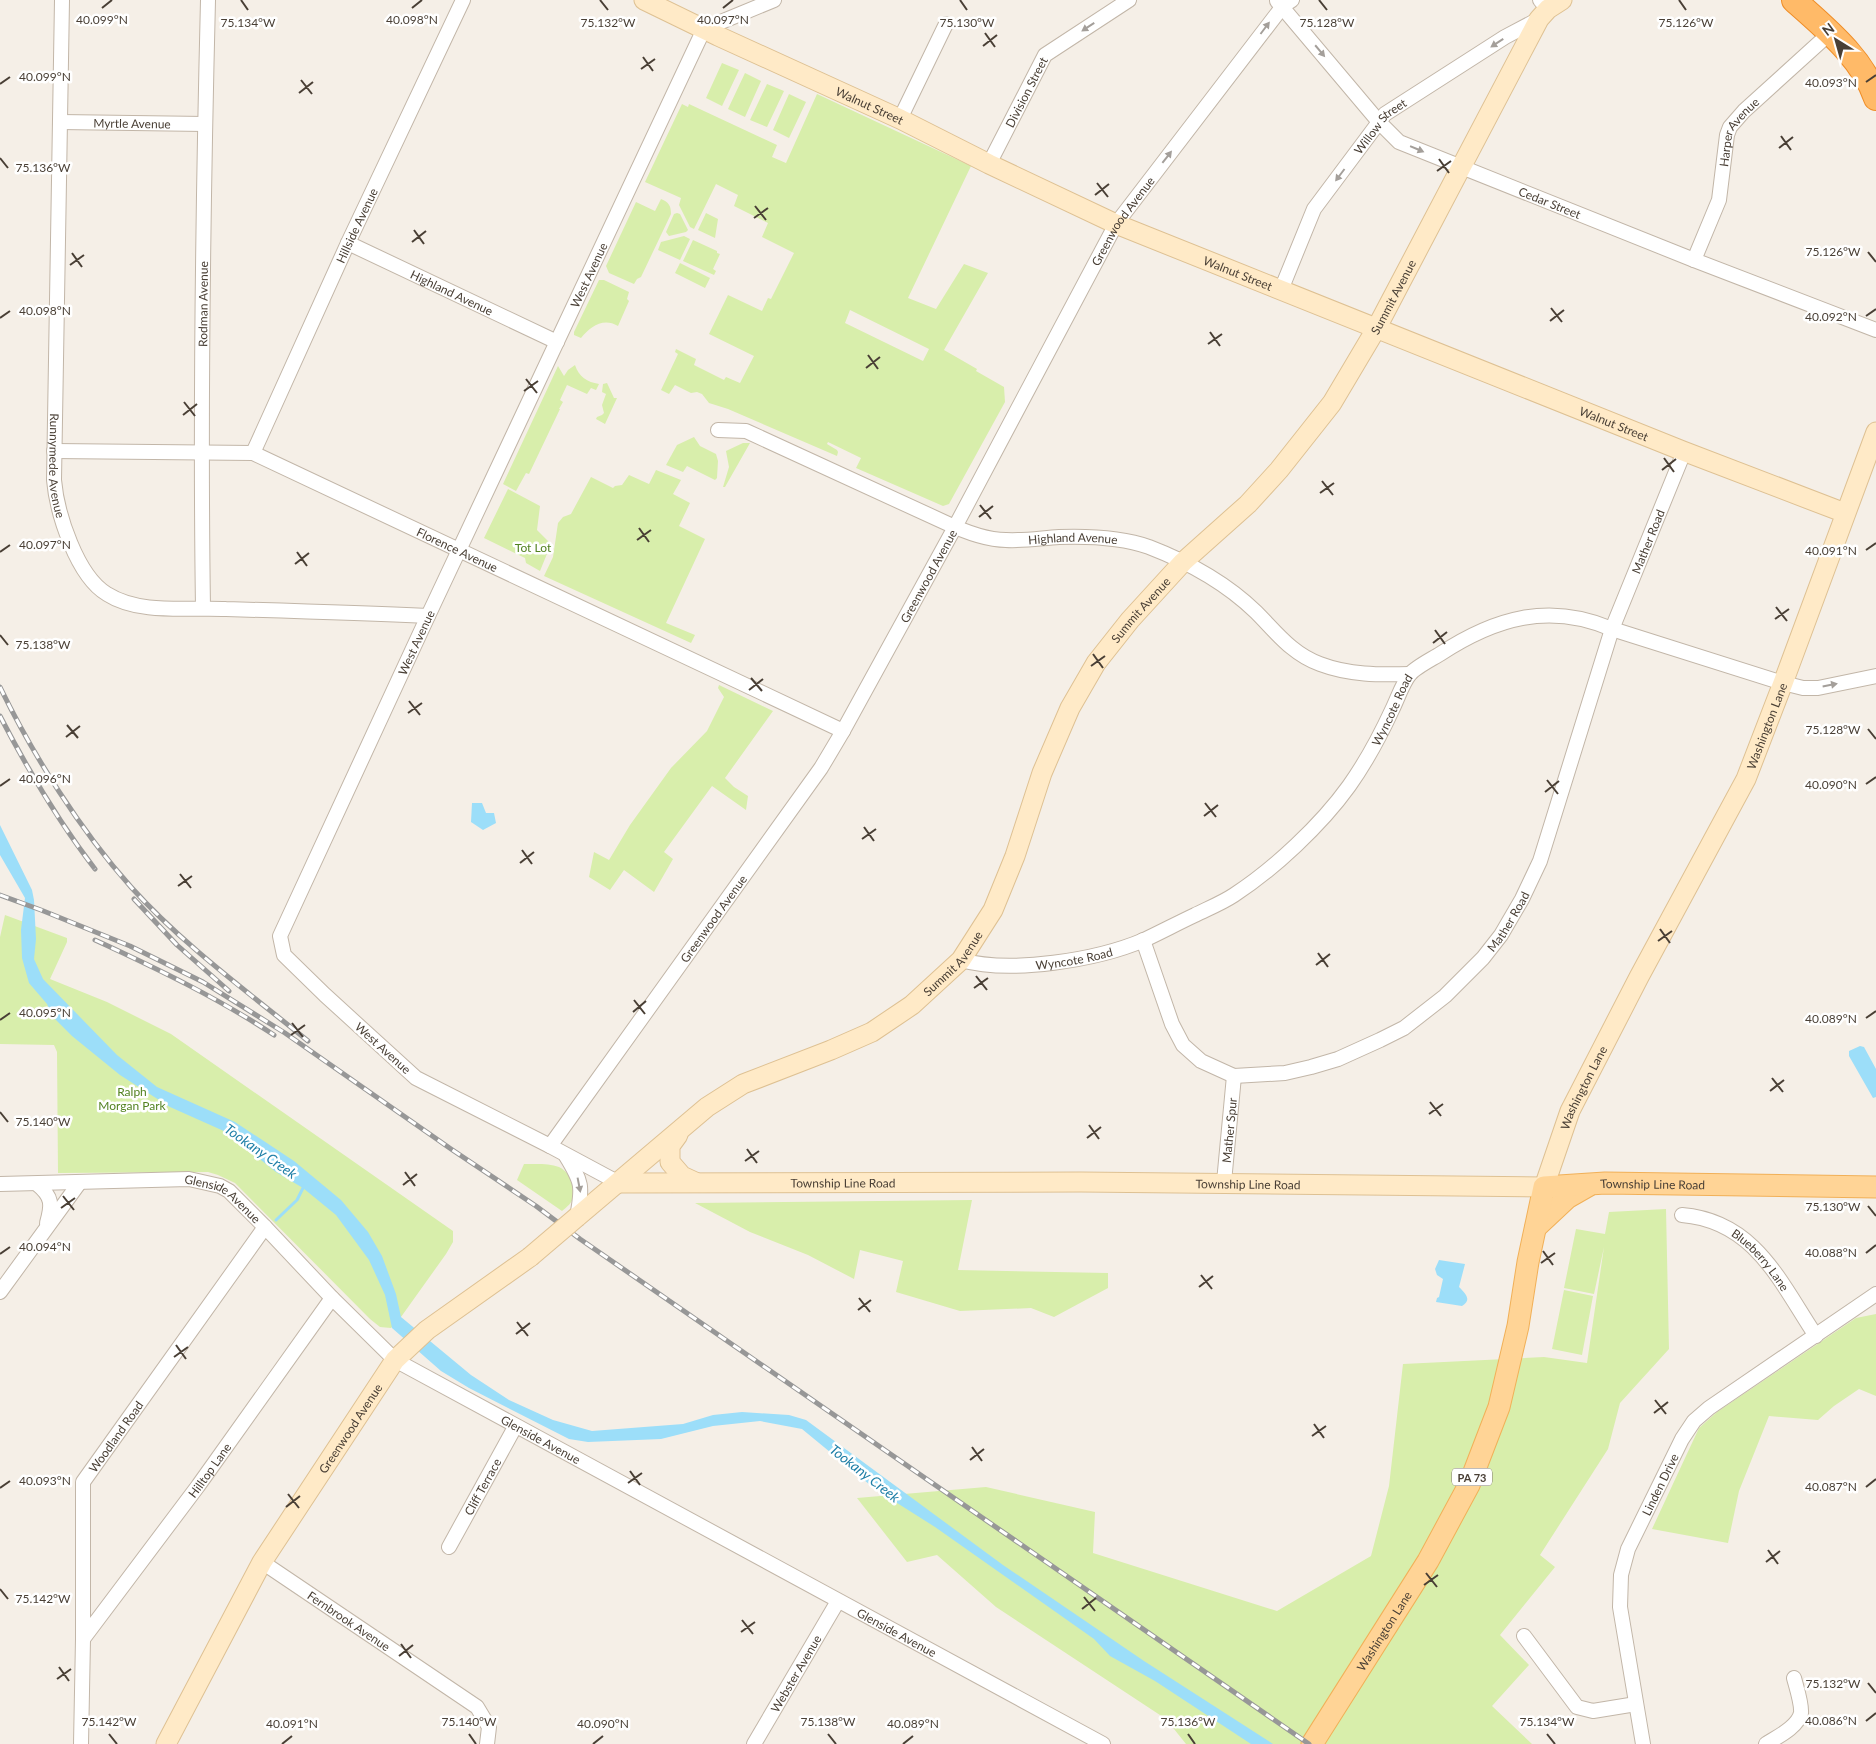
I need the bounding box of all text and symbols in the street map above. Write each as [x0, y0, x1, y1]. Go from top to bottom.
text: 40.099°N [76, 12, 128, 27]
text: 40.098°N [386, 12, 438, 27]
text: 40.097°N [697, 12, 749, 27]
text: 75.134°W [220, 15, 276, 30]
text: 75.132°W [580, 15, 636, 30]
text: 75.130°W [939, 15, 995, 30]
text: 75.128°W [1299, 15, 1355, 30]
text: 75.126°W [1658, 15, 1714, 30]
north arrow [1811, 15, 1861, 65]
text: N [1818, 19, 1837, 39]
one-way arrow [1081, 22, 1094, 31]
one-way arrow [1260, 22, 1271, 35]
one-way arrow [1490, 38, 1503, 47]
one-way arrow [1314, 44, 1325, 57]
street label: Division Street [1002, 54, 1051, 130]
text: 40.099°N [19, 69, 71, 84]
text: 40.093°N [1805, 75, 1857, 90]
street label: Walnut Street [833, 83, 907, 127]
street label: Willow Street [1350, 94, 1410, 157]
street label: Harper Avenue [1716, 94, 1762, 168]
street label: Myrtle Avenue [93, 115, 171, 131]
one-way arrow [1410, 146, 1424, 154]
one-way arrow [1161, 151, 1172, 164]
text: 75.136°W [15, 160, 71, 175]
one-way arrow [1335, 168, 1345, 182]
street label: Greenwood Avenue [1088, 173, 1157, 268]
street label: Cedar Street [1517, 183, 1584, 222]
street label: Hillside Avenue [332, 185, 381, 265]
street label: West Avenue [567, 240, 610, 310]
text: 75.126°W [1805, 244, 1861, 259]
street label: Walnut Street [1201, 252, 1275, 294]
street label: Summit Avenue [1367, 257, 1419, 337]
street label: Rodman Avenue [195, 261, 210, 347]
street label: Highland Avenue [408, 266, 496, 318]
text: 40.098°N [19, 303, 71, 318]
text: 40.092°N [1805, 309, 1857, 324]
street label: Walnut Street [1577, 403, 1651, 444]
street label: Runnymede Avenue [46, 413, 69, 520]
street label: Mather Road [1628, 507, 1667, 576]
street label: Florence Avenue [414, 524, 500, 575]
street label: Greenwood Avenue [896, 527, 960, 625]
street label: Highland Avenue [1028, 529, 1119, 547]
text: 40.097°N [19, 537, 71, 552]
park label: Tot Lot [515, 540, 552, 555]
text: 40.091°N [1805, 543, 1857, 558]
street label: Summit Avenue [1108, 574, 1173, 646]
street label: West Avenue [394, 607, 437, 677]
text: 75.138°W [15, 637, 71, 652]
street label: Wyncote Road [1368, 671, 1415, 748]
street label: Washington Lane [1743, 681, 1790, 771]
one-way arrow [1822, 681, 1837, 689]
text: 75.128°W [1805, 722, 1861, 737]
text: 40.096°N [19, 771, 71, 786]
text: 40.090°N [1805, 777, 1857, 792]
street label: Greenwood Avenue [677, 872, 750, 965]
street label: Mather Road [1484, 889, 1532, 954]
street label: Summit Avenue [920, 928, 985, 999]
street label: Wyncote Road [1035, 944, 1114, 972]
text: 40.095°N [19, 1005, 71, 1020]
text: 40.089°N [1805, 1011, 1857, 1026]
street label: West Avenue [352, 1019, 414, 1077]
street label: Washington Lane [1557, 1043, 1610, 1132]
park label: Ralph Morgan Park [98, 1084, 167, 1113]
street label: Mather Spur [1218, 1096, 1239, 1164]
text: 75.140°W [15, 1114, 71, 1129]
water label: Tookany Creek [222, 1120, 301, 1182]
street label: Glenside Avenue [183, 1171, 264, 1226]
street label: Township Line Road [791, 1175, 895, 1190]
street label: Township Line Road [1600, 1175, 1705, 1192]
street label: Township Line Road [1195, 1176, 1301, 1192]
one-way arrow [576, 1177, 584, 1193]
text: 75.130°W [1805, 1199, 1861, 1214]
street label: Blueberry Lane [1729, 1225, 1793, 1294]
text: 40.094°N [19, 1239, 71, 1254]
text: 40.088°N [1805, 1245, 1857, 1260]
street label: Greenwood Avenue [315, 1380, 385, 1476]
street label: Woodland Road [85, 1398, 146, 1475]
street label: Glenside Avenue [499, 1411, 583, 1467]
street label: Hilltop Lane [185, 1440, 234, 1500]
water label: Tookany Creek [827, 1440, 904, 1506]
street label: Linden Drive [1638, 1451, 1681, 1518]
street label: Cliff Terrace [461, 1455, 504, 1518]
road number: PA 73 [1452, 1468, 1492, 1485]
text: 40.093°N [19, 1473, 71, 1488]
text: 40.087°N [1805, 1479, 1857, 1494]
street label: Fernbrook Avenue [305, 1587, 393, 1654]
street label: Washington Lane [1353, 1588, 1415, 1673]
text: 75.142°W [15, 1591, 71, 1606]
street label: Glenside Avenue [855, 1605, 939, 1660]
street label: Webster Avenue [767, 1632, 824, 1715]
text: 75.132°W [1805, 1676, 1861, 1691]
text: 40.086°N [1805, 1713, 1857, 1728]
text: 75.142°W [81, 1714, 137, 1729]
text: 75.140°W [441, 1714, 497, 1729]
text: 75.138°W [800, 1714, 856, 1729]
text: 75.136°W [1160, 1714, 1216, 1729]
text: 75.134°W [1519, 1714, 1575, 1729]
text: 40.091°N [266, 1716, 318, 1731]
text: 40.090°N [577, 1716, 629, 1731]
text: 40.089°N [887, 1716, 939, 1731]

